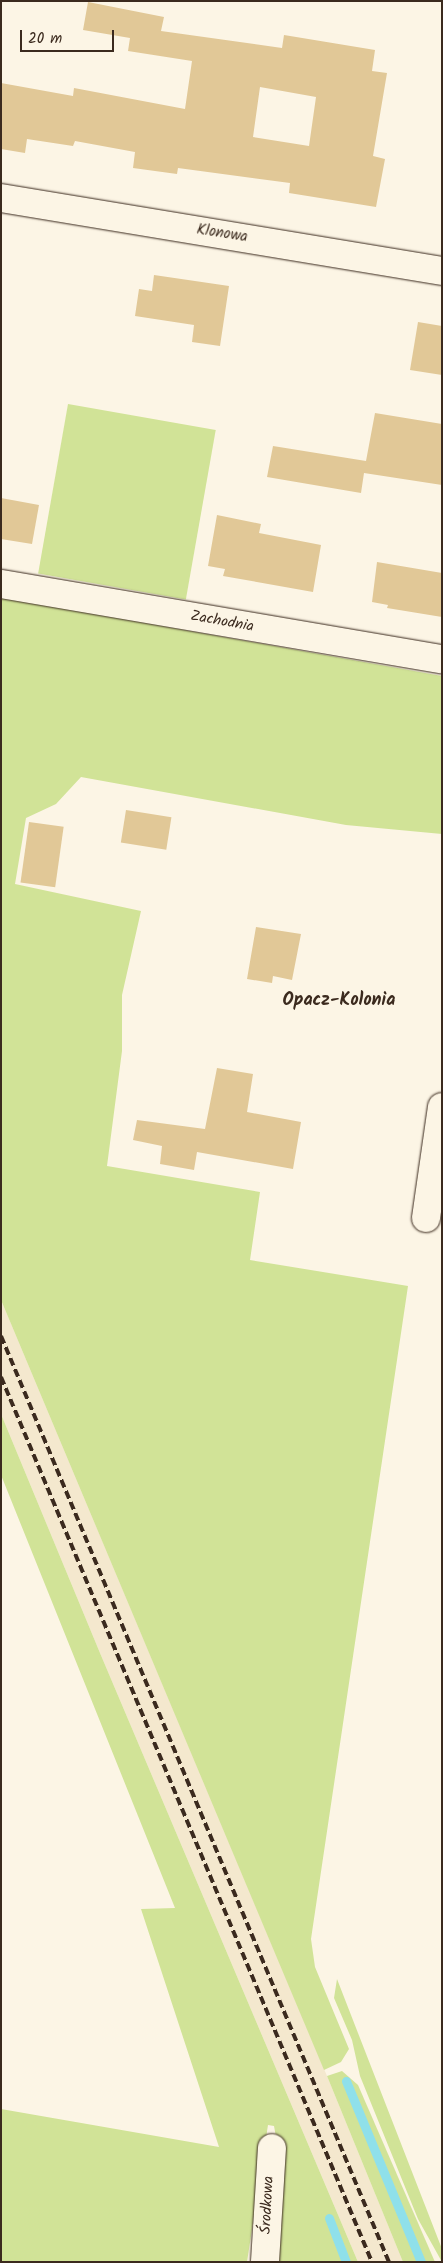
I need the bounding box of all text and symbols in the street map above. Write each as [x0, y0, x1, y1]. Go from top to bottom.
scale bar [22, 20, 116, 52]
text: 20 m [28, 27, 62, 51]
street label: Klonowa [195, 221, 249, 247]
street label: Zachodnia [189, 608, 255, 636]
district label: Opacz-Kolonia [283, 990, 395, 1012]
street label: Środkowa [257, 2176, 279, 2234]

